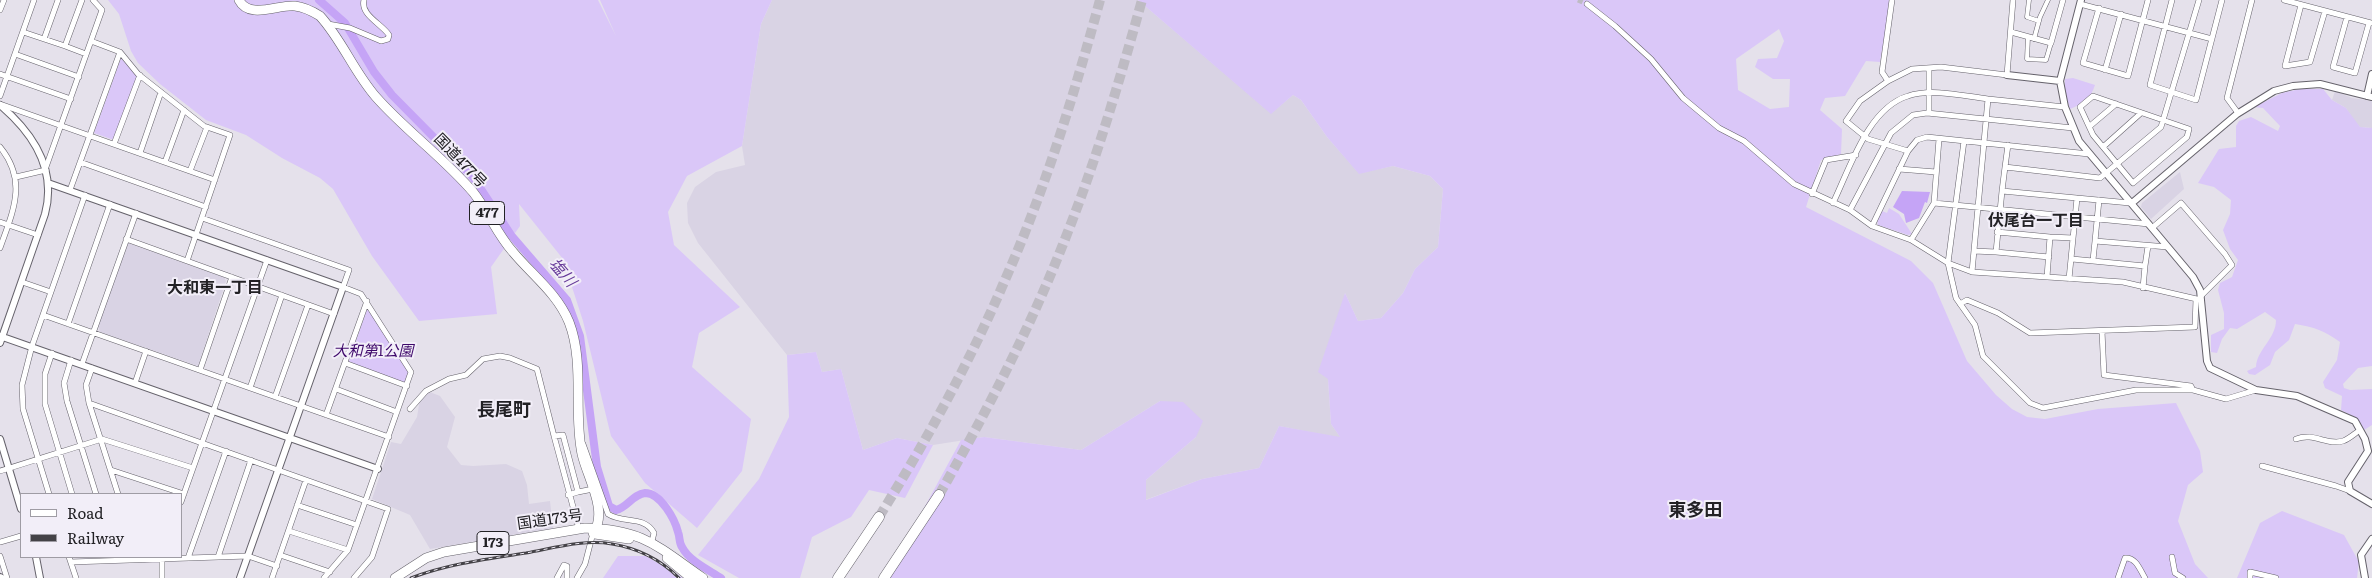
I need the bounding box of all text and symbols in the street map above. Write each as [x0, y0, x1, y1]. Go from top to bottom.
street label: 国道477号 [430, 130, 490, 192]
road number: 477 [470, 202, 504, 224]
district label: 伏尾台一丁目 [1988, 211, 2084, 231]
water label: 塩川 [544, 255, 580, 291]
district label: 大和東一丁目 [167, 278, 263, 298]
park label: 大和第1公園 [333, 343, 413, 361]
district label: 長尾町 [477, 400, 531, 422]
legend [20, 493, 182, 558]
district label: 東多田 [1668, 500, 1722, 522]
text: Road [67, 501, 103, 524]
street label: 国道173号 [516, 506, 584, 534]
text: Railway [67, 526, 124, 549]
road number: 173 [477, 532, 509, 554]

